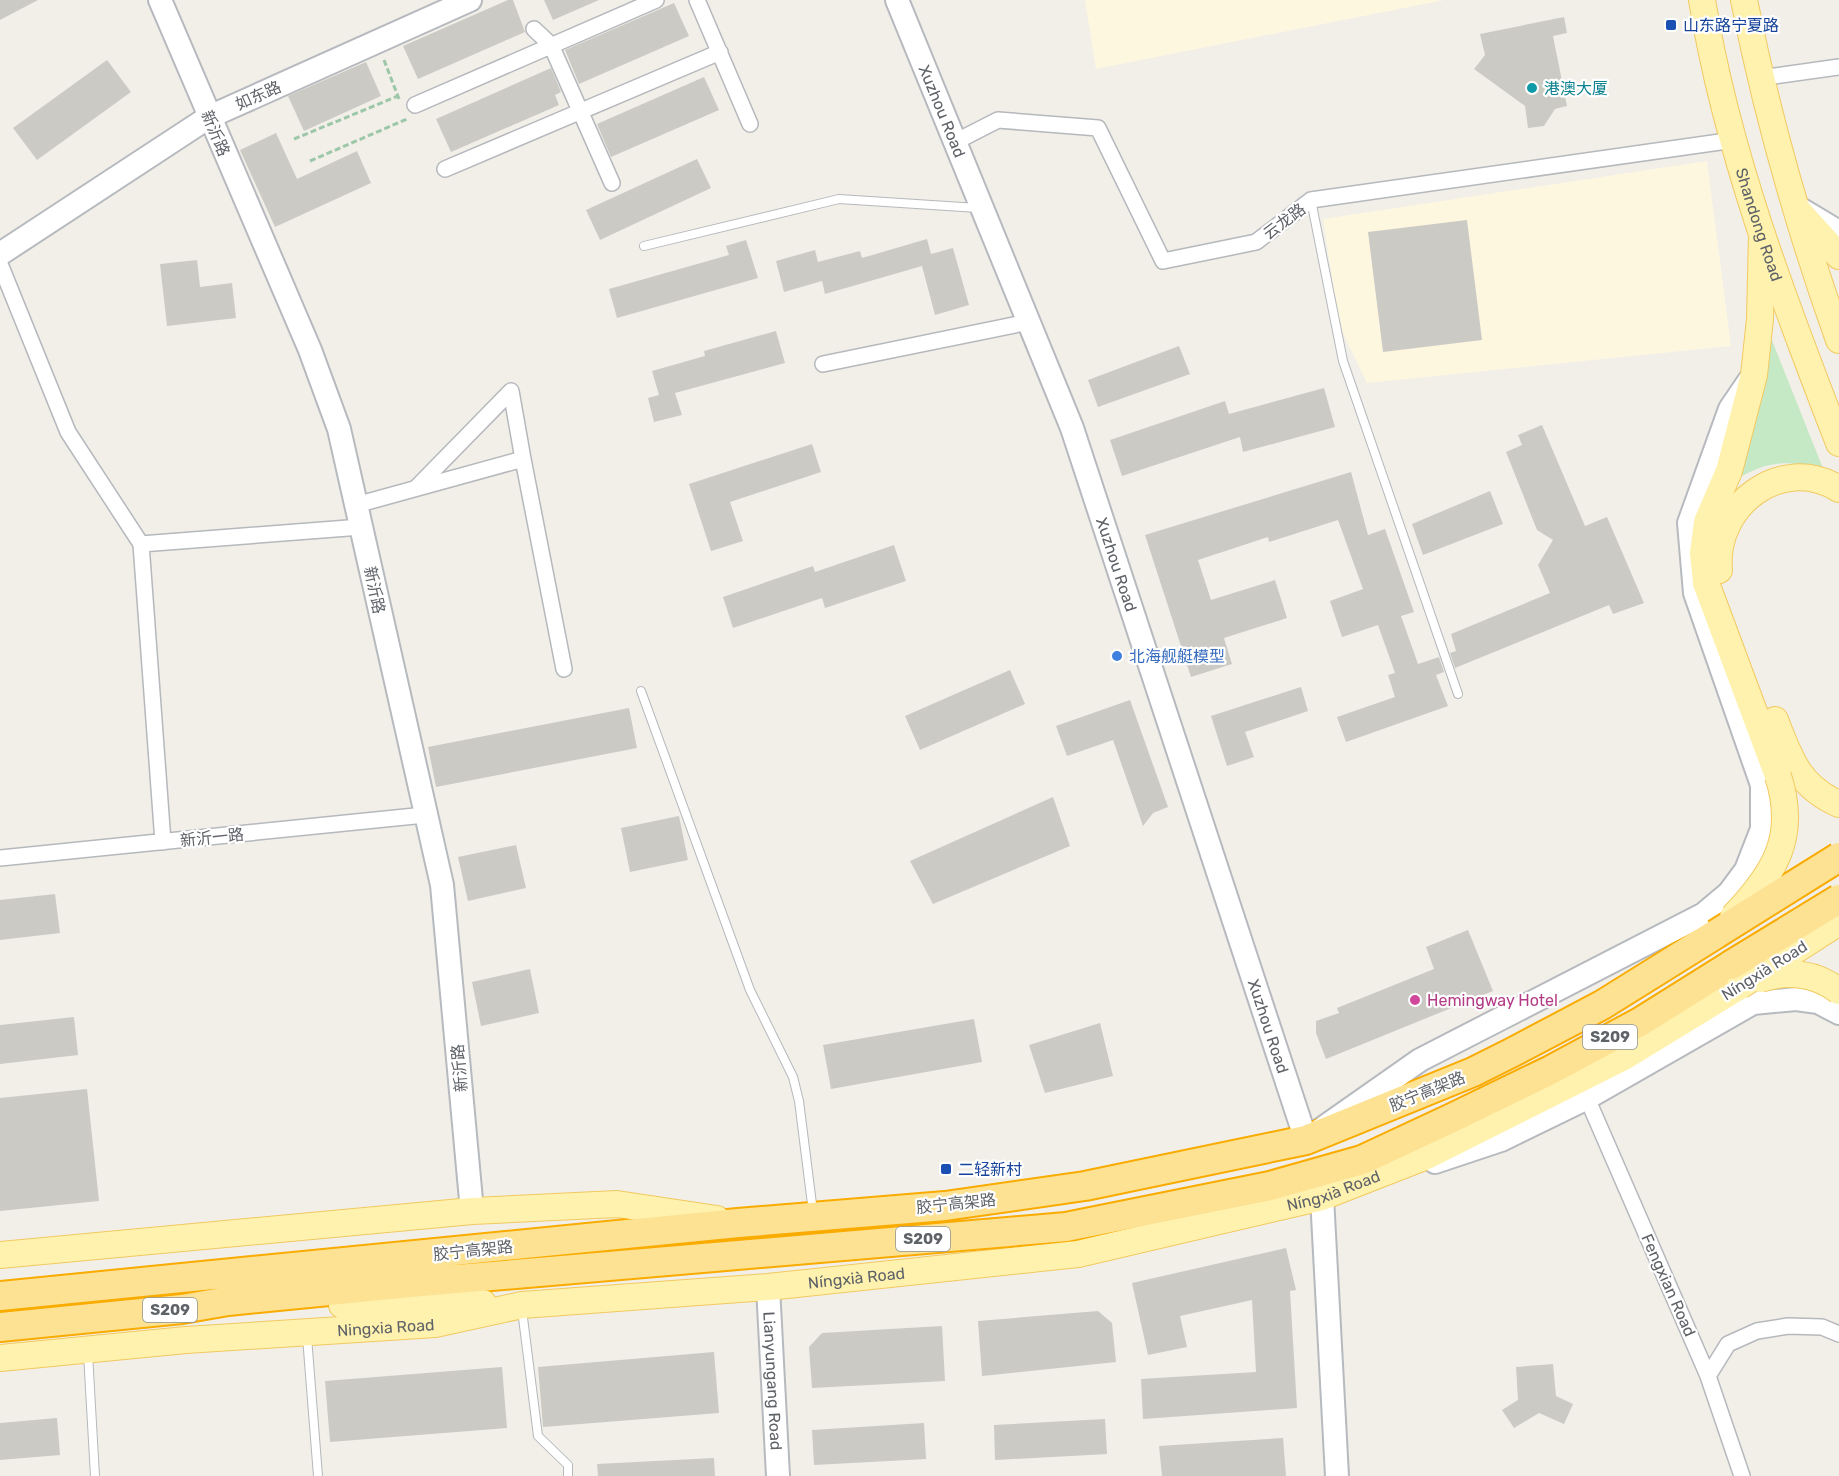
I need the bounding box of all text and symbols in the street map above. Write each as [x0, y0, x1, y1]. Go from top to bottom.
place label: 山东路宁夏路 [1683, 16, 1779, 35]
marker: 山东路宁夏路 [1664, 18, 1678, 32]
street label: Xuzhou Road [915, 62, 969, 160]
street label: 如东路 [232, 77, 284, 114]
place label: 港澳大厦 [1544, 79, 1608, 98]
marker: 港澳大厦 [1525, 81, 1539, 95]
street label: 新沂路 [197, 107, 234, 159]
street label: Shandong Road [1732, 166, 1786, 284]
street label: 云龙路 [1259, 199, 1309, 243]
street label: Xuzhou Road [1092, 515, 1141, 614]
street label: 新沂路 [360, 565, 389, 616]
place label: 北海舰艇模型 [1129, 647, 1225, 666]
marker: 北海舰艇模型 [1110, 649, 1124, 663]
street label: 新沂一路 [179, 825, 245, 850]
street label: Níngxià Road [1718, 937, 1811, 1004]
street label: Xuzhou Road [1244, 977, 1292, 1076]
place label: Hemingway Hotel [1427, 991, 1558, 1010]
marker: Hemingway Hotel [1408, 993, 1422, 1007]
road number: S209 [1583, 1025, 1637, 1049]
street label: 新沂路 [448, 1043, 471, 1093]
street label: 胶宁高架路 [1387, 1068, 1468, 1115]
place label: 二轻新村 [958, 1160, 1022, 1179]
marker: 二轻新村 [939, 1162, 953, 1176]
street label: Níngxià Road [1285, 1166, 1383, 1215]
street label: 胶宁高架路 [915, 1190, 997, 1217]
road number: S209 [896, 1227, 950, 1251]
street label: Fengxian Road [1637, 1231, 1700, 1339]
street label: 胶宁高架路 [432, 1237, 514, 1264]
street label: Níngxià Road [807, 1263, 906, 1293]
road number: S209 [143, 1298, 197, 1322]
street label: Lianyungang Road [759, 1311, 786, 1451]
street label: Ningxia Road [337, 1315, 435, 1340]

